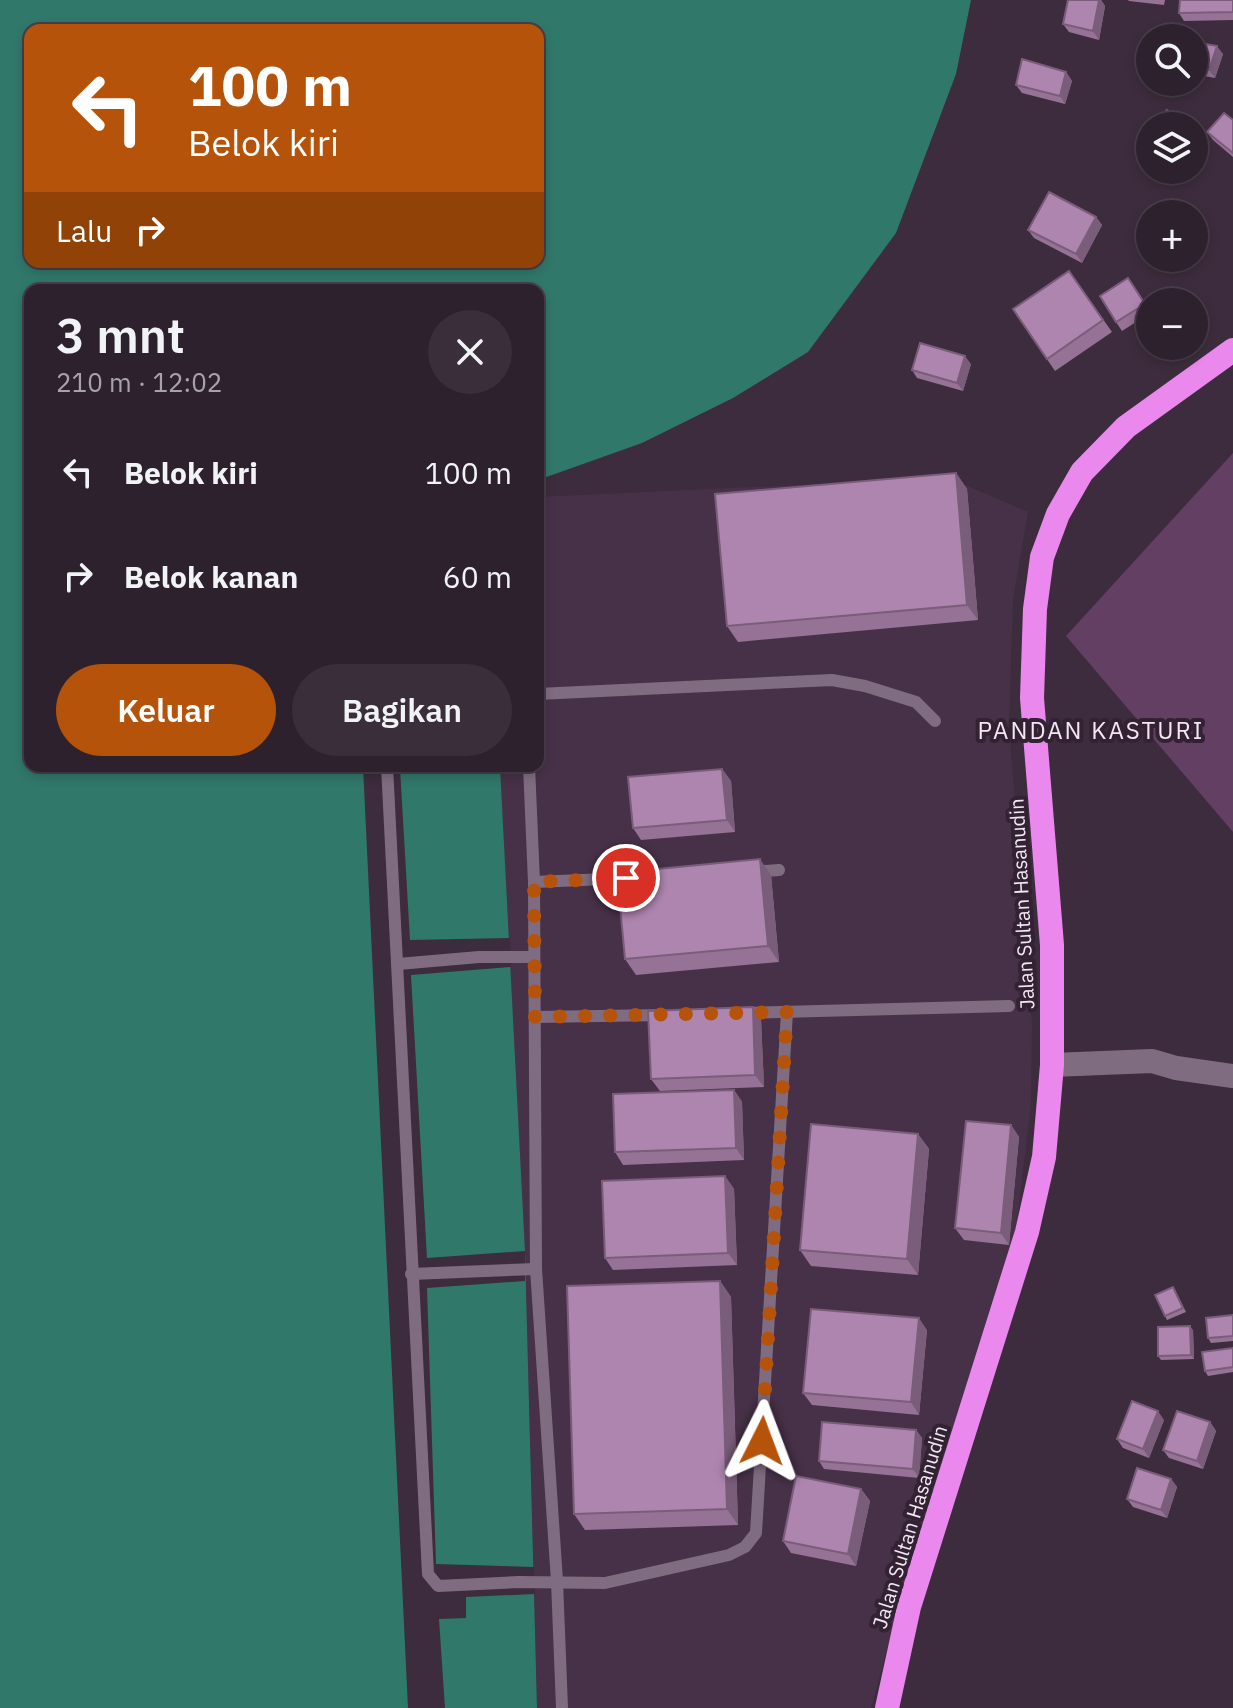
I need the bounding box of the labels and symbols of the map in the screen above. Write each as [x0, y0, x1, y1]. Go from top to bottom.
district label: PANDAN KASTURI [978, 714, 1204, 746]
street label: Jalan Sultan Hasanudin [1002, 798, 1041, 1010]
pin [592, 844, 660, 912]
position arrow [720, 1399, 804, 1483]
street label: Jalan Sultan Hasanudin [866, 1422, 953, 1632]

